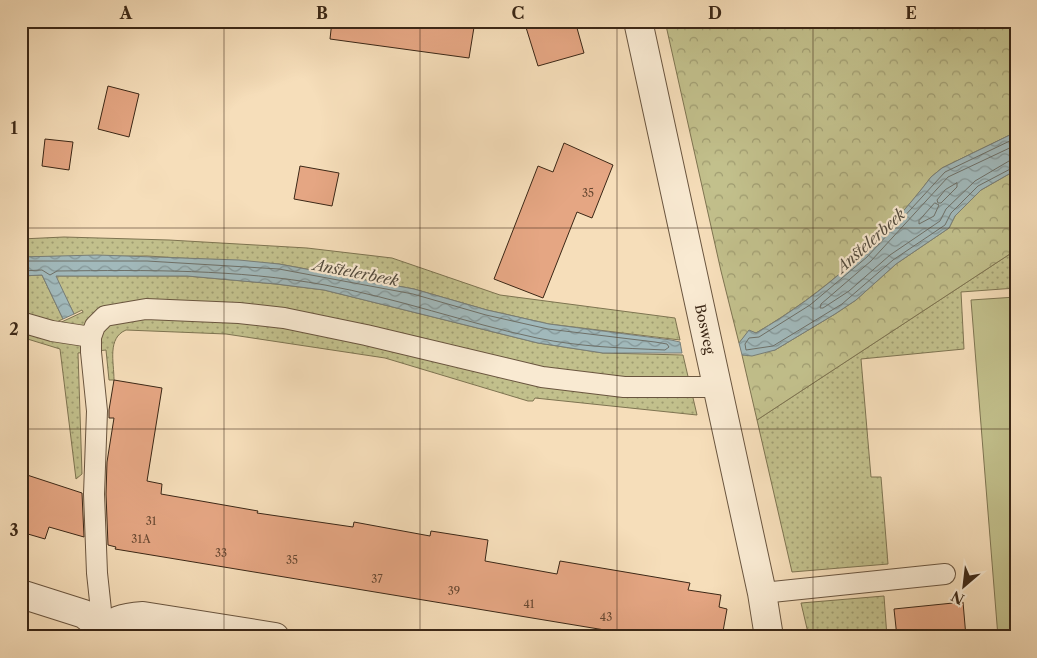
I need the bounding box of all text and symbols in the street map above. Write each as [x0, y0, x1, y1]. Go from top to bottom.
text: A [119, 3, 133, 23]
text: B [316, 3, 328, 23]
text: C [512, 3, 524, 23]
text: D [708, 3, 722, 23]
text: E [905, 3, 917, 23]
text: 1 [10, 118, 18, 138]
house number: 35 [582, 186, 594, 200]
water label: Anstelerbeek [831, 205, 909, 278]
water label: Anstelerbeek [310, 255, 400, 290]
street label: Bosweg [691, 302, 719, 356]
text: 2 [9, 319, 19, 339]
house number: 31 [146, 514, 157, 528]
text: 3 [9, 520, 19, 540]
house number: 31A [131, 532, 152, 546]
house number: 33 [215, 546, 227, 560]
house number: 35 [286, 553, 298, 567]
north arrow [940, 560, 990, 610]
house number: 37 [371, 572, 383, 586]
house number: 39 [448, 584, 460, 598]
text: N [948, 587, 967, 608]
house number: 41 [524, 597, 535, 611]
house number: 43 [600, 610, 612, 624]

